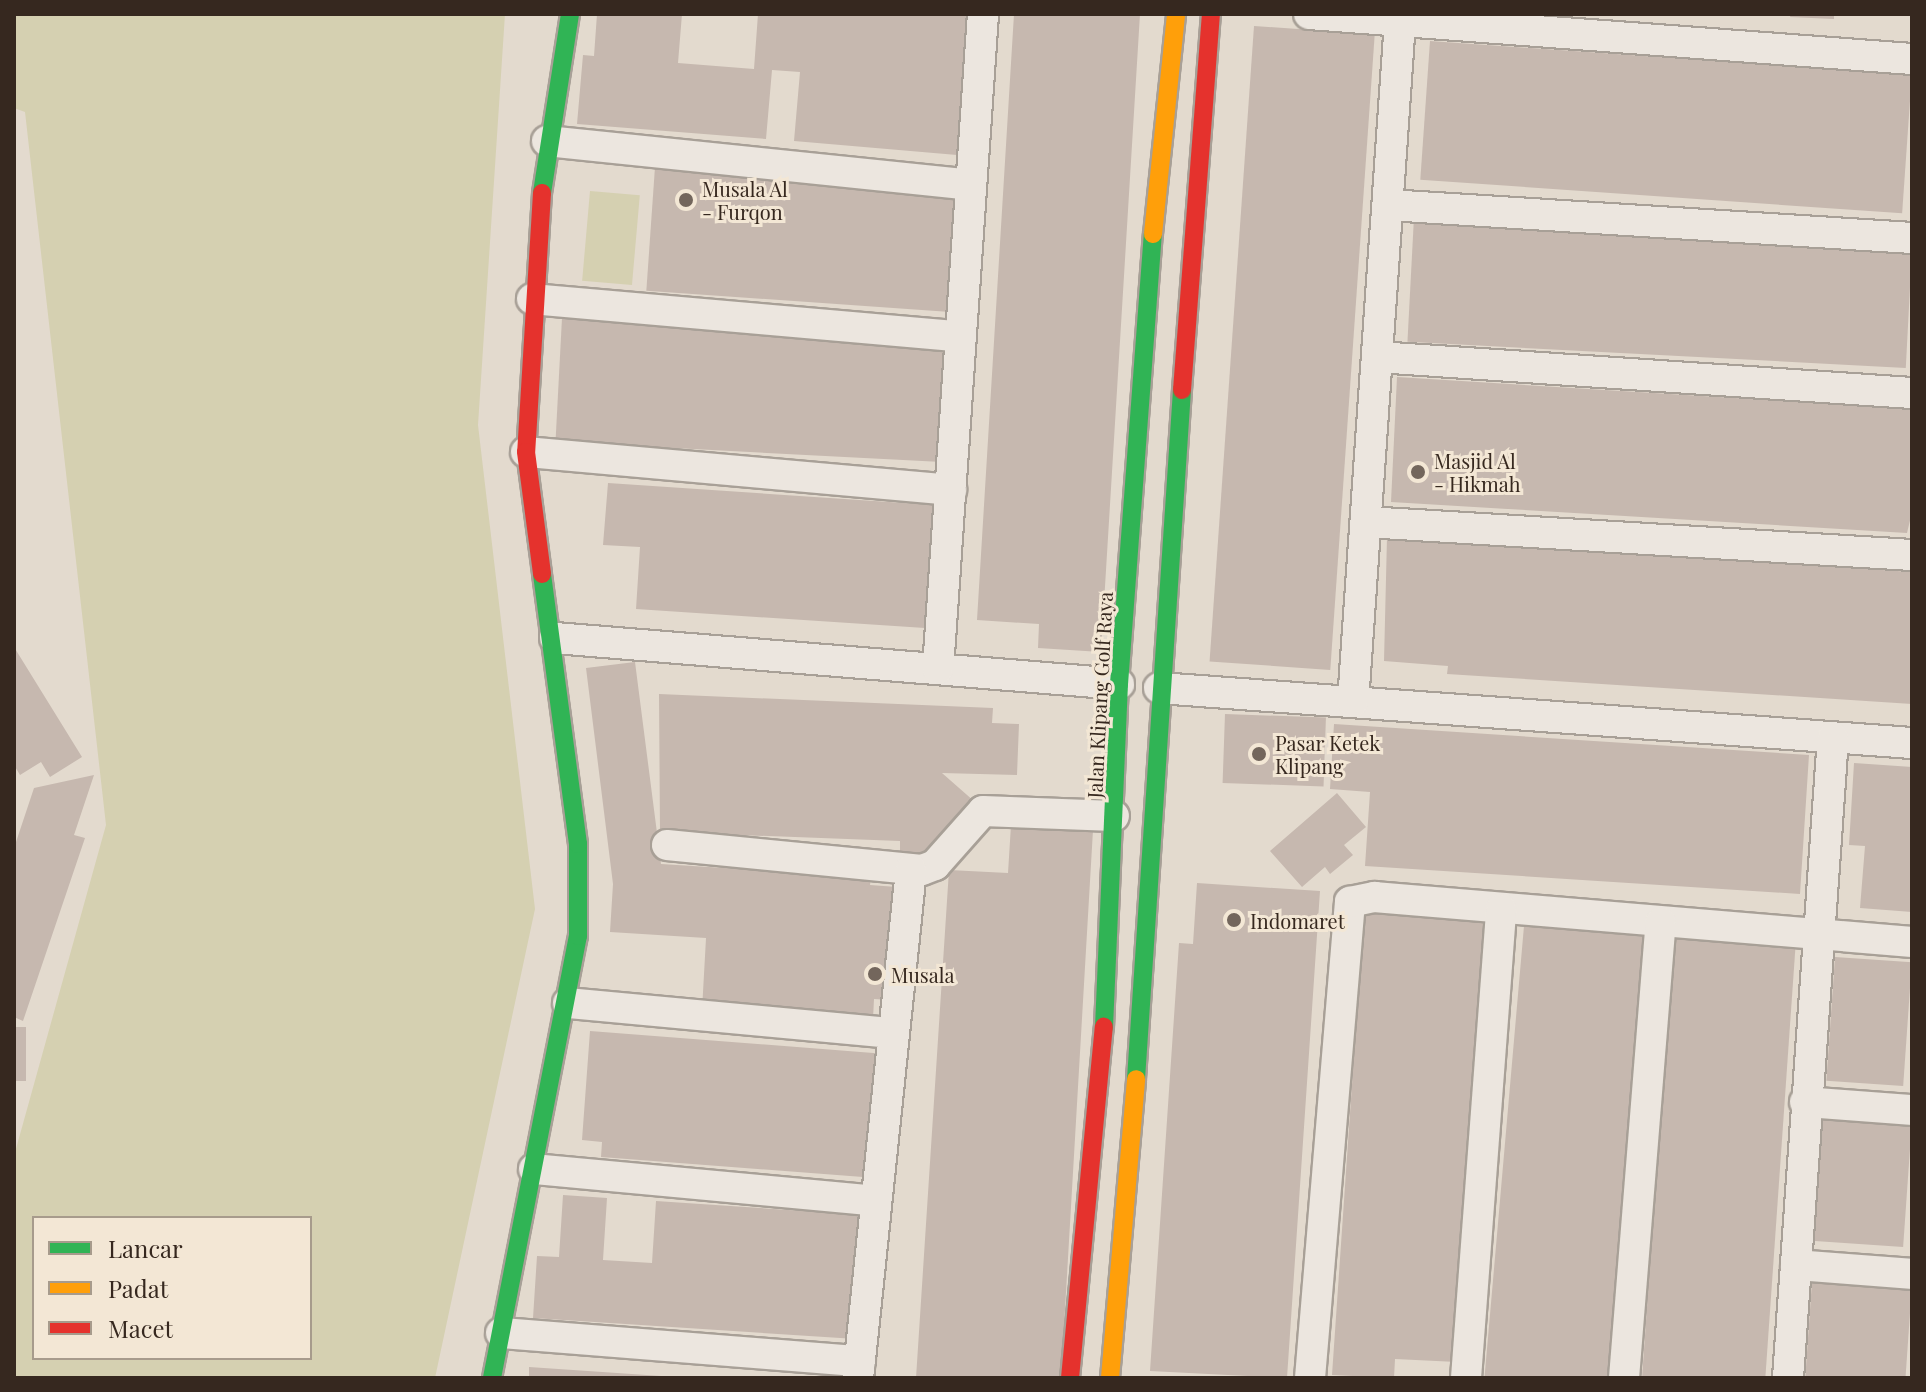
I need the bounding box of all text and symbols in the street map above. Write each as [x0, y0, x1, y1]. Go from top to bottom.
place label: Musala Al - Furqon [702, 176, 789, 223]
marker: Musala Al - Furqon [677, 191, 695, 209]
place label: Masjid Al - Hikmah [1434, 448, 1520, 495]
marker: Masjid Al - Hikmah [1409, 463, 1427, 481]
street label: Jalan Klipang Golf Raya [1082, 591, 1116, 799]
place label: Pasar Ketek Klipang [1275, 730, 1381, 777]
marker: Pasar Ketek Klipang [1250, 745, 1268, 763]
place label: Indomaret [1250, 908, 1345, 932]
marker: Indomaret [1225, 911, 1243, 929]
place label: Musala [891, 962, 954, 986]
marker: Musala [866, 965, 884, 983]
legend [32, 1216, 312, 1360]
text: Lancar [108, 1232, 183, 1264]
text: Padat [108, 1272, 168, 1304]
text: Macet [108, 1312, 173, 1344]

